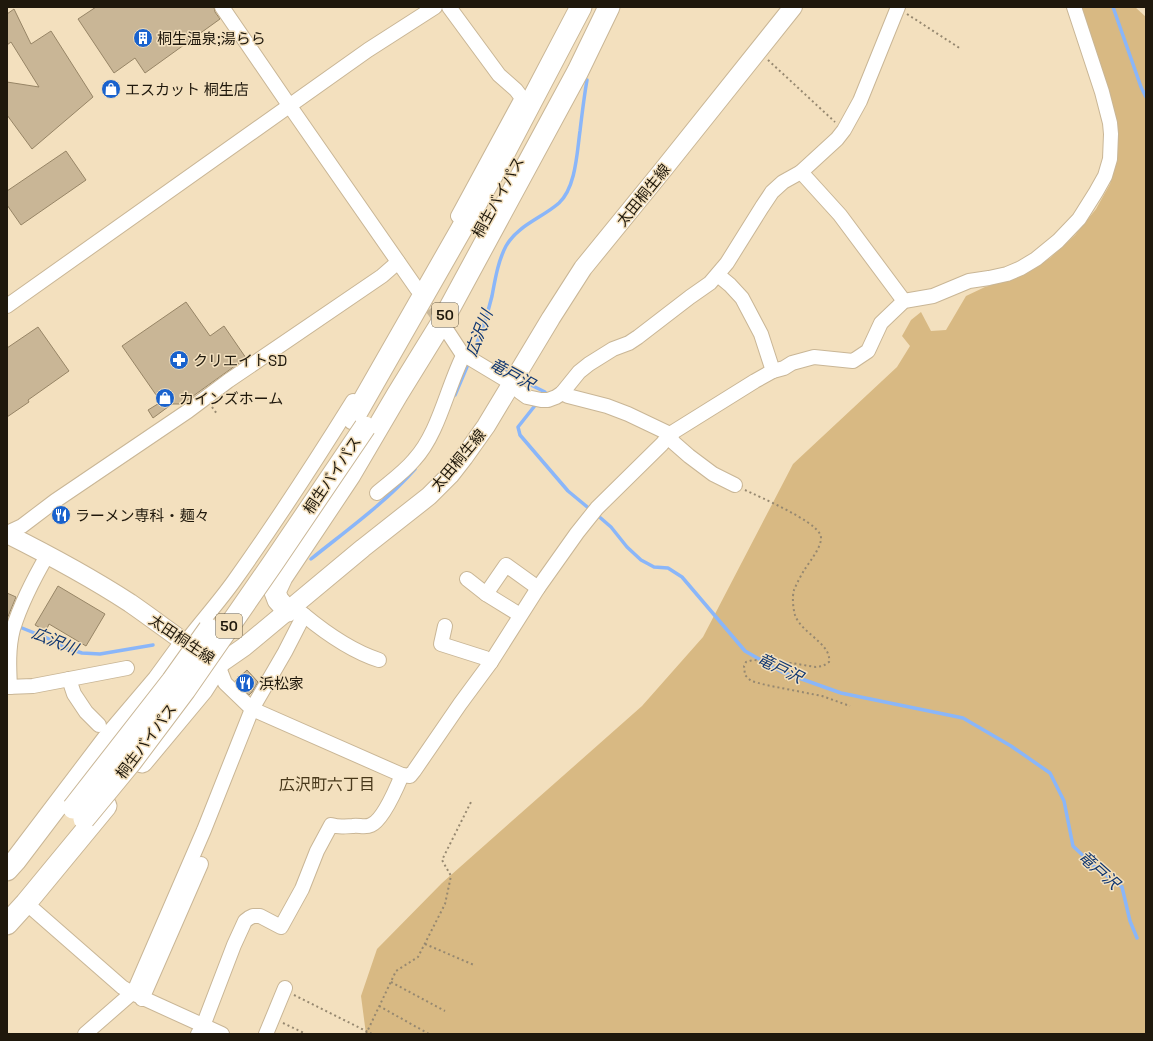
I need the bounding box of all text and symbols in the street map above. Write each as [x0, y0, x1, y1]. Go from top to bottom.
building icon: 桐生温泉;湯らら [132, 27, 154, 49]
place label: 桐生温泉;湯らら [157, 29, 266, 48]
shop icon: エスカット 桐生店 [100, 78, 122, 100]
place label: エスカット 桐生店 [125, 80, 249, 99]
street label: 桐生バイパス [468, 153, 528, 241]
street label: 太田桐生線 [612, 160, 674, 230]
road number: 50 [432, 303, 458, 327]
water label: 広沢川 [461, 305, 498, 359]
pharmacy icon: クリエイトSD [168, 349, 190, 371]
place label: クリエイトSD [193, 351, 287, 370]
water label: 竜戸沢 [486, 353, 540, 396]
shop icon: カインズホーム [154, 387, 176, 409]
place label: カインズホーム [179, 389, 283, 408]
street label: 太田桐生線 [427, 425, 489, 495]
street label: 桐生バイパス [299, 433, 365, 517]
restaurant icon: ラーメン専科・麺々 [50, 504, 72, 526]
place label: ラーメン専科・麺々 [75, 506, 209, 525]
street label: 太田桐生線 [146, 610, 218, 668]
road number: 50 [216, 614, 242, 638]
water label: 広沢川 [29, 622, 83, 660]
water label: 竜戸沢 [754, 648, 808, 689]
restaurant icon: 浜松家 [234, 672, 256, 694]
place label: 浜松家 [259, 674, 304, 693]
street label: 桐生バイパス [111, 699, 181, 783]
district label: 広沢町六丁目 [279, 774, 375, 795]
water label: 竜戸沢 [1074, 846, 1125, 895]

